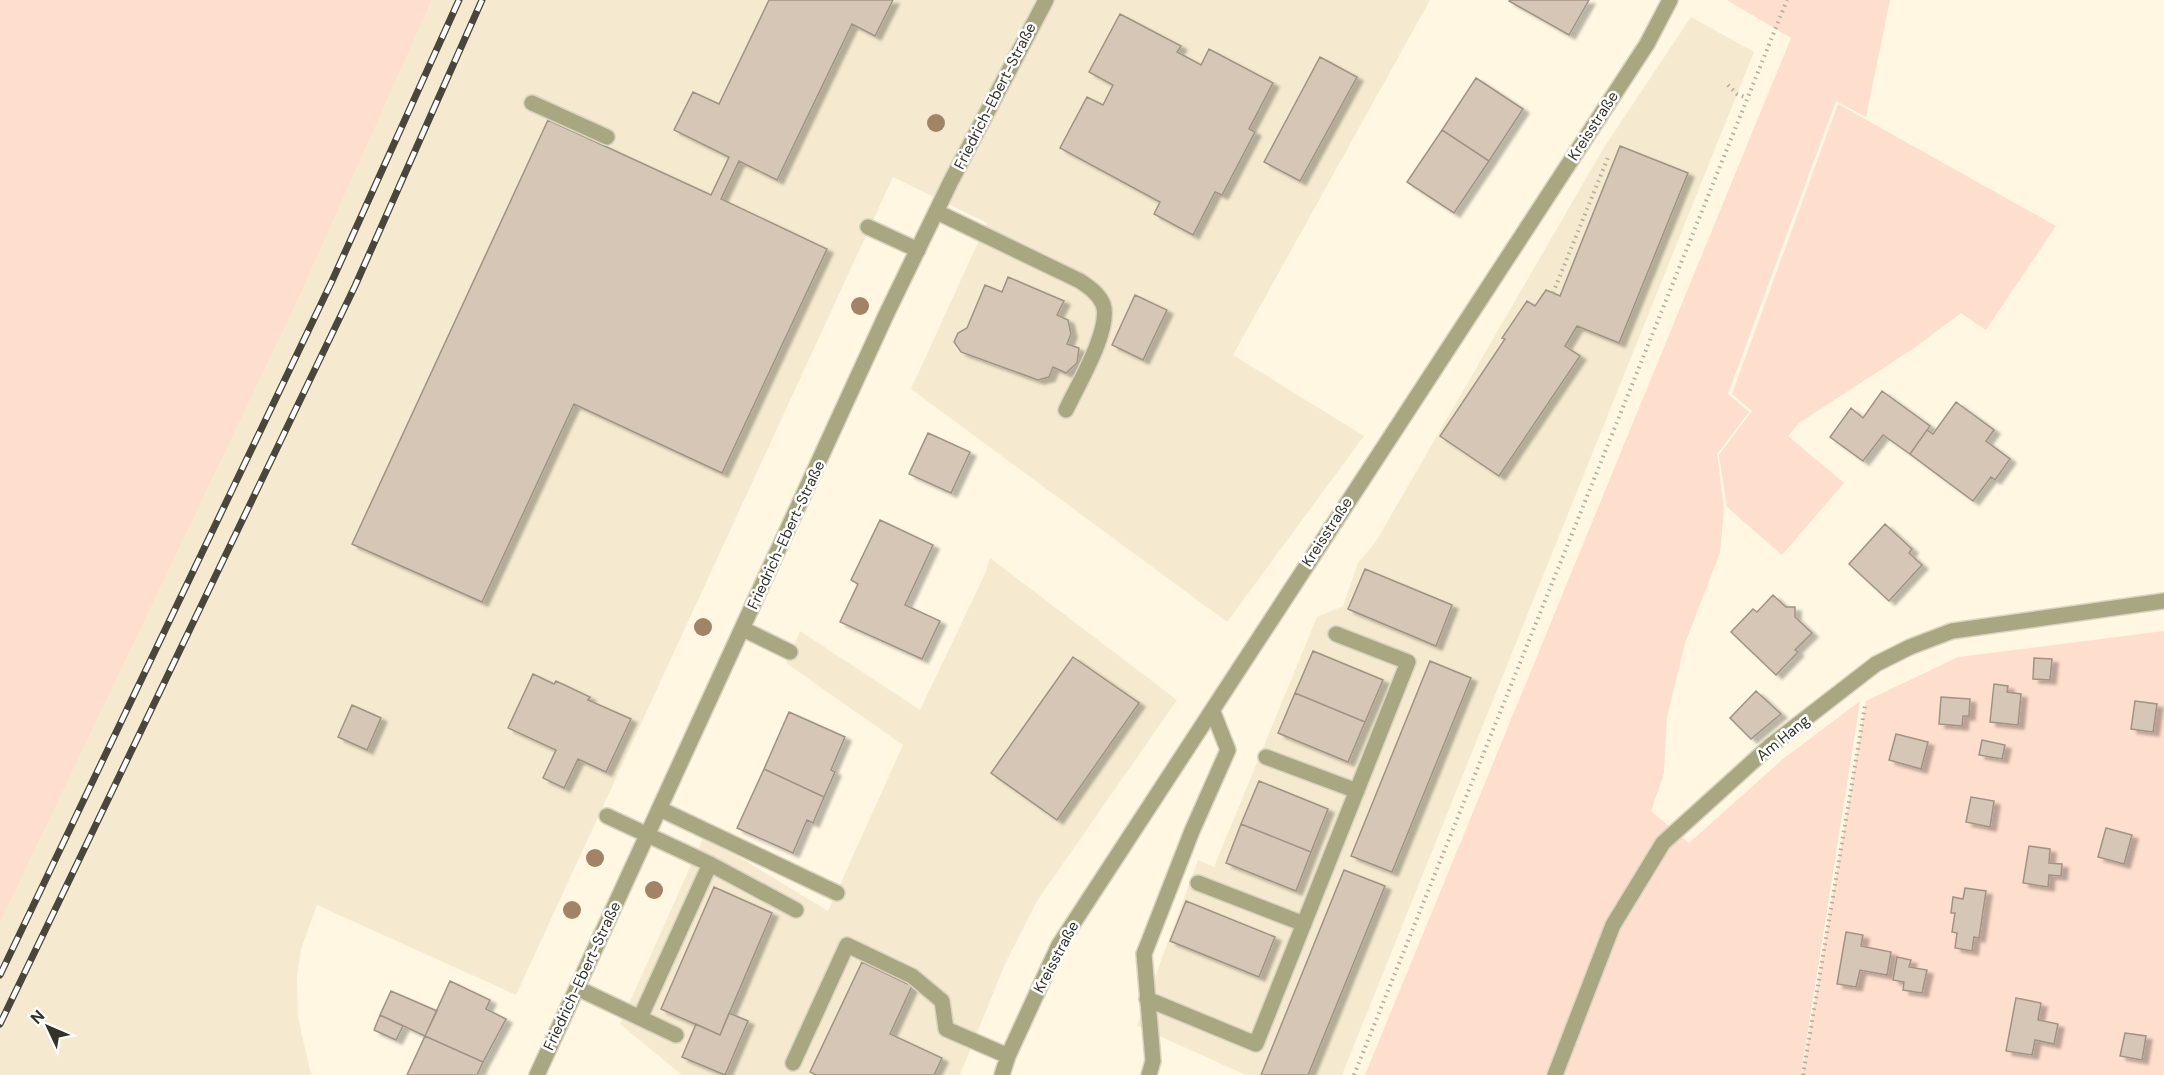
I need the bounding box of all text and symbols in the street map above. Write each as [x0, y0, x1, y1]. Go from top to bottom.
street label: Friedrich-Ebert-Straße [949, 19, 1041, 173]
street label: Kreisstraße [1563, 88, 1623, 164]
street label: Friedrich-Ebert-Straße [743, 457, 829, 613]
street label: Kreisstraße [1297, 494, 1357, 570]
street label: Am Hang [1752, 711, 1814, 765]
street label: Friedrich-Ebert-Straße [539, 898, 625, 1054]
street label: Kreisstraße [1029, 918, 1083, 996]
north arrow [18, 997, 78, 1057]
text: N [26, 1005, 49, 1028]

